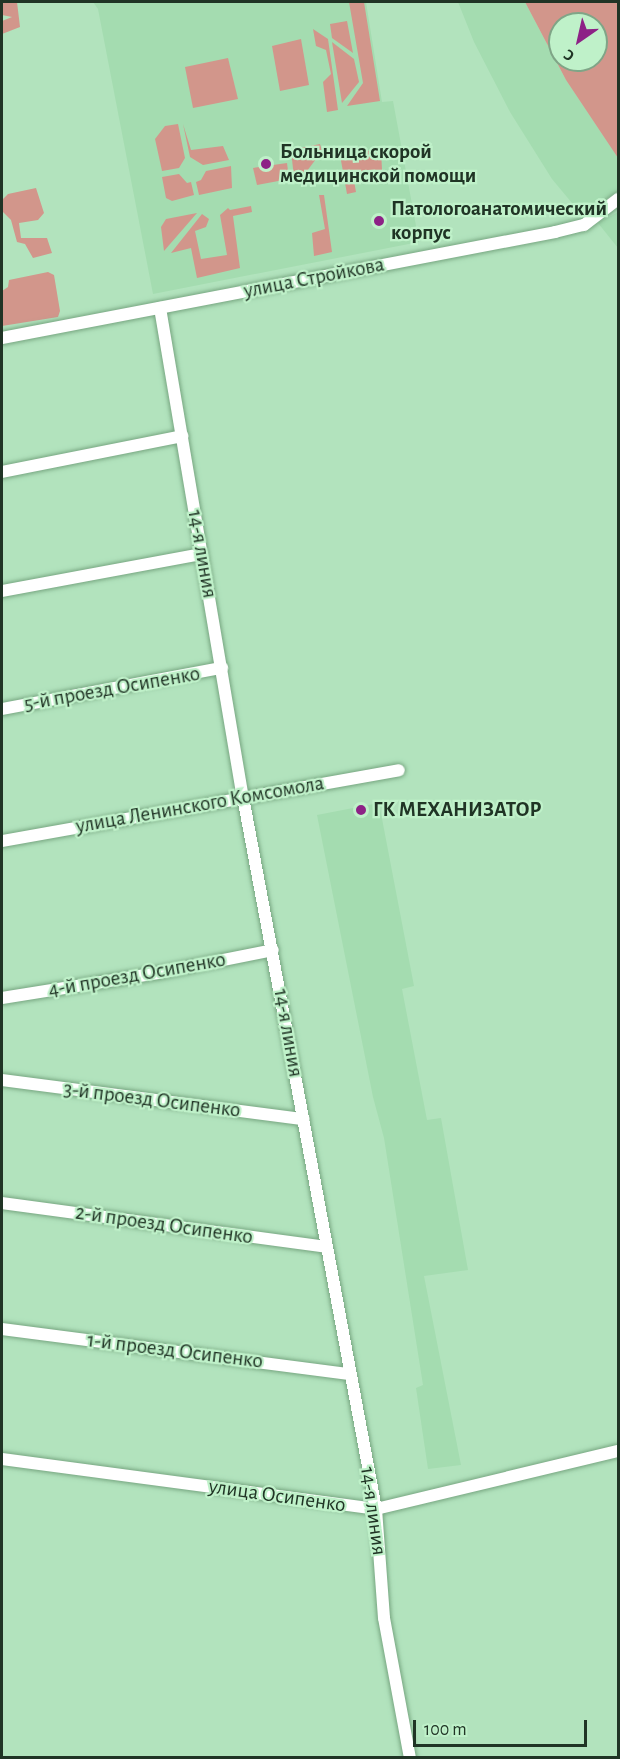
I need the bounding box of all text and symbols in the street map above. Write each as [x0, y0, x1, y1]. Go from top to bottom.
north arrow [548, 12, 608, 72]
text: С [561, 46, 577, 64]
place label: Больница скорой медицинской помощи [280, 139, 476, 189]
marker: Больница скорой медицинской помощи [257, 155, 275, 173]
place label: Патологоанатомический корпус [391, 196, 607, 246]
marker: Патологоанатомический корпус [372, 214, 386, 228]
street label: улица Стройкова [242, 252, 386, 304]
street label: 14-я линия [182, 508, 222, 600]
street label: 5-й проезд Осипенко [22, 661, 202, 717]
street label: улица Ленинского Комсомола [74, 771, 326, 839]
place label: ГК МЕХАНИЗАТОР [373, 797, 541, 823]
marker: ГК МЕХАНИЗАТОР [354, 803, 368, 817]
street label: 4-й проезд Осипенко [46, 947, 228, 1003]
street label: 14-я линия [268, 987, 308, 1079]
street label: 3-й проезд Осипенко [62, 1077, 242, 1123]
street label: 2-й проезд Осипенко [74, 1200, 254, 1250]
street label: 1-й проезд Осипенко [86, 1328, 264, 1374]
street label: 14-я линия [354, 1465, 392, 1557]
street label: улица Осипенко [207, 1474, 347, 1518]
scale bar [416, 1708, 590, 1746]
text: 100 m [424, 1721, 467, 1739]

